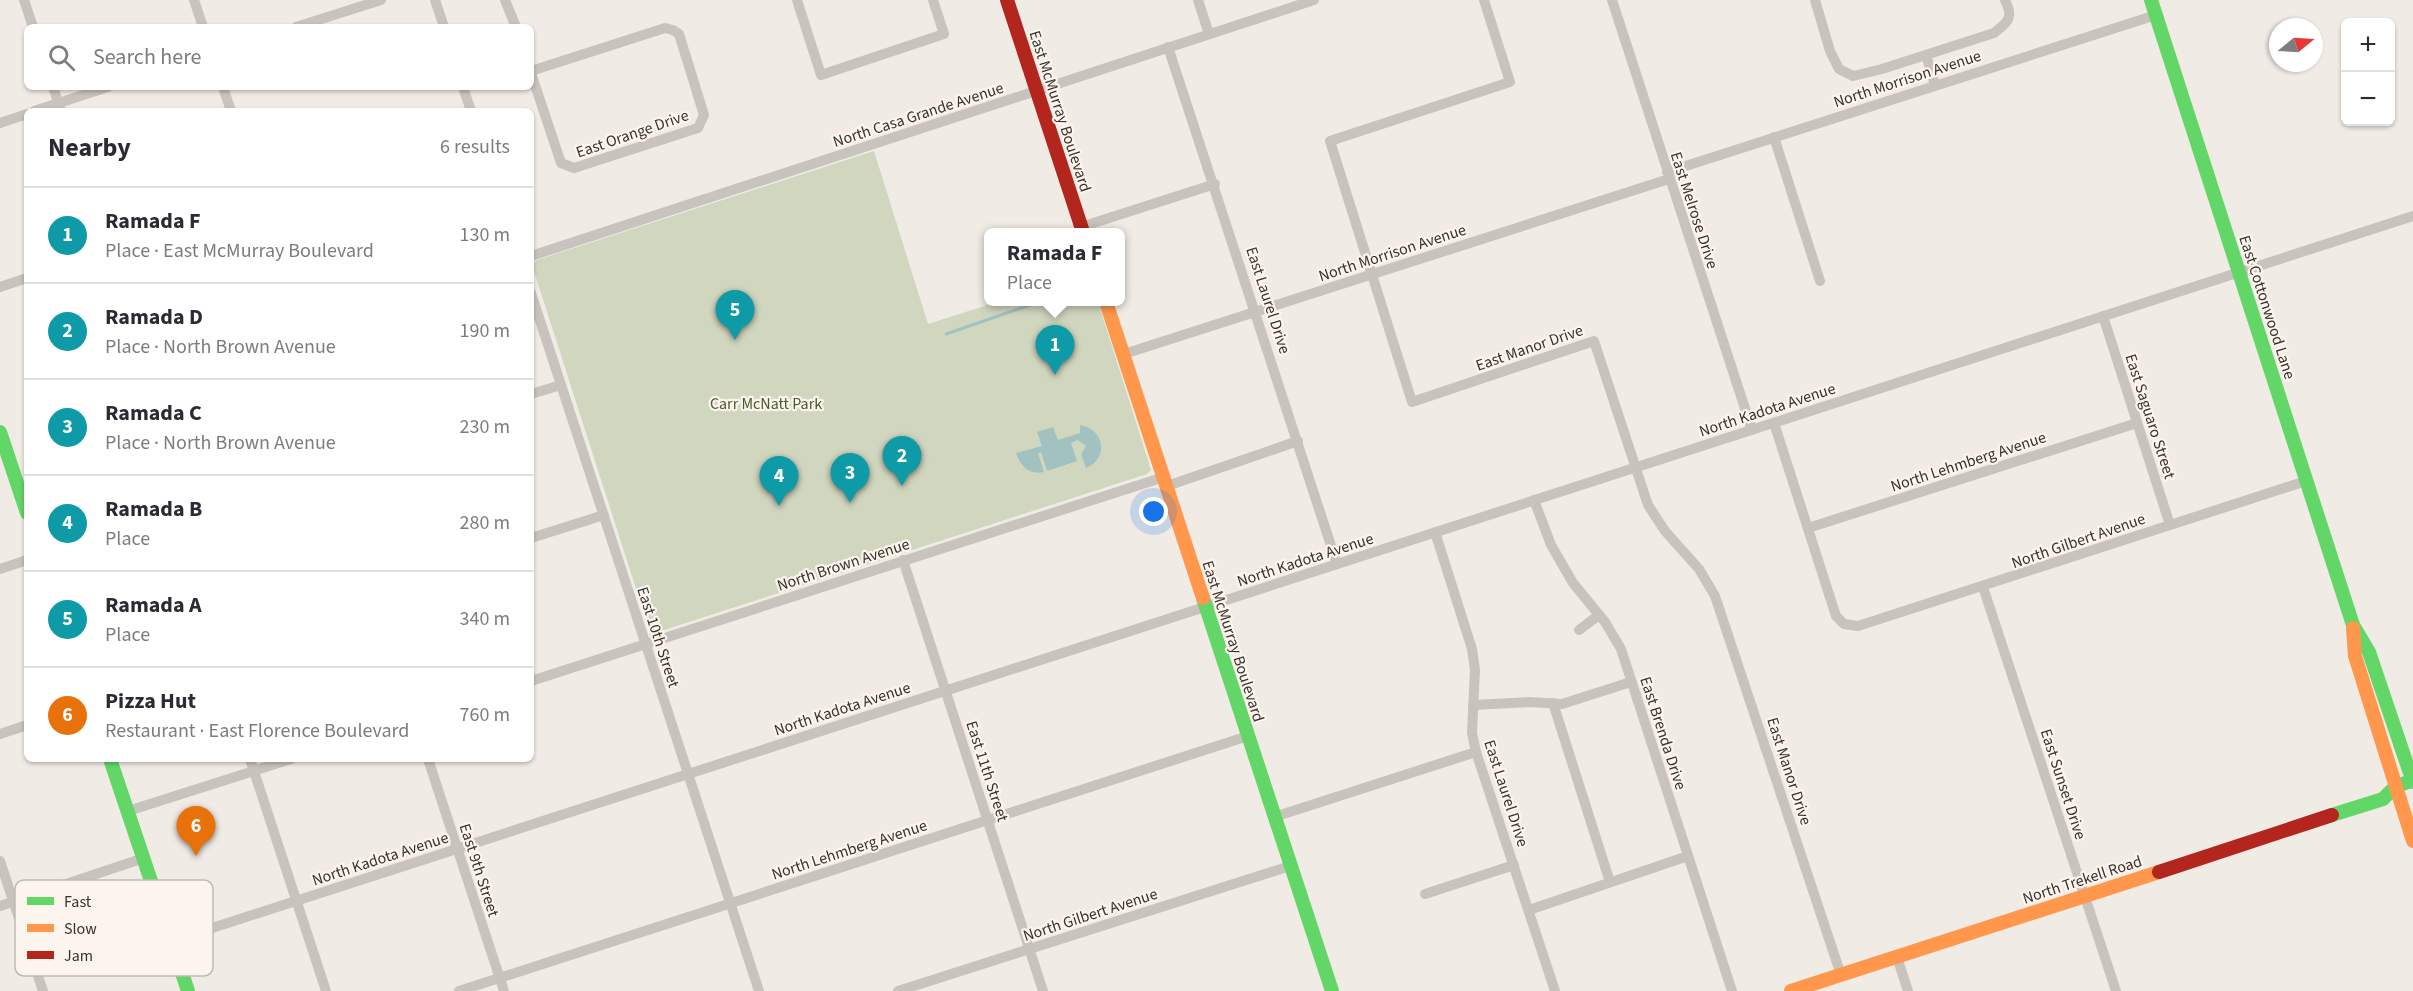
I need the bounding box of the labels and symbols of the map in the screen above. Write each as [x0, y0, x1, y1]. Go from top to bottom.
north arrow [2269, 18, 2323, 72]
street label: East McMurray Boulevard [1024, 28, 1097, 195]
street label: North Morrison Avenue [1831, 45, 1984, 113]
street label: North Casa Grande Avenue [830, 77, 1007, 153]
street label: East Orange Drive [573, 104, 692, 164]
street label: East Melrose Drive [1665, 149, 1723, 272]
street label: North Morrison Avenue [1316, 219, 1469, 287]
street label: East Cottonwood Lane [2233, 233, 2301, 382]
street label: East Laurel Drive [1240, 244, 1296, 357]
pin: 5 [716, 290, 754, 340]
street label: East Manor Drive [1473, 319, 1586, 377]
pin: 1 [1036, 326, 1074, 375]
street label: East Saguaro Street [2119, 351, 2181, 482]
street label: North Kadota Avenue [1696, 378, 1838, 442]
park label: Carr McNatt Park [710, 393, 822, 415]
street label: North Lehmberg Avenue [1888, 426, 2049, 497]
pin: 2 [882, 436, 922, 486]
pin: 3 [830, 454, 870, 503]
pin: 4 [760, 456, 798, 506]
your location [1139, 497, 1168, 526]
street label: North Gilbert Avenue [2009, 508, 2148, 574]
street label: North Kadota Avenue [1234, 528, 1376, 592]
street label: North Brown Avenue [774, 533, 912, 597]
street label: East McMurray Boulevard [1197, 558, 1270, 725]
street label: East 10th Street [631, 584, 685, 691]
street label: East Brenda Drive [1634, 674, 1692, 793]
street label: North Kadota Avenue [771, 677, 913, 741]
street label: East Manor Drive [1761, 715, 1817, 828]
street label: East 11th Street [960, 718, 1014, 825]
street label: East Sunset Drive [2035, 726, 2091, 843]
street label: East Laurel Drive [1478, 737, 1534, 850]
pin: 6 [176, 806, 216, 856]
street label: North Lehmberg Avenue [769, 814, 930, 885]
street label: East 9th Street [454, 821, 505, 920]
street label: North Kadota Avenue [309, 827, 451, 891]
street label: North Trekell Road [2020, 850, 2145, 910]
legend [15, 880, 213, 976]
street label: North Gilbert Avenue [1020, 883, 1160, 947]
text: Fast [64, 891, 92, 913]
text: Slow [64, 918, 97, 940]
text: Jam [64, 945, 93, 967]

